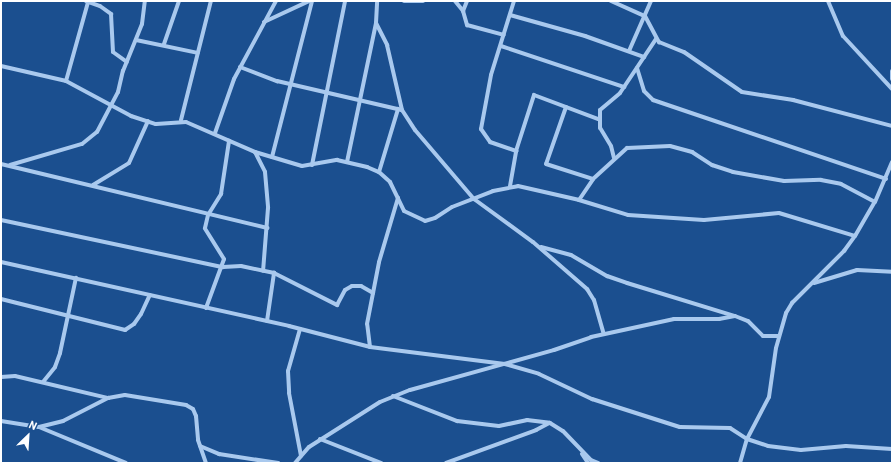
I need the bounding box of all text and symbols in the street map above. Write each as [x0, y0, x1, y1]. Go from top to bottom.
north arrow [8, 416, 48, 456]
text: N [27, 417, 39, 432]

